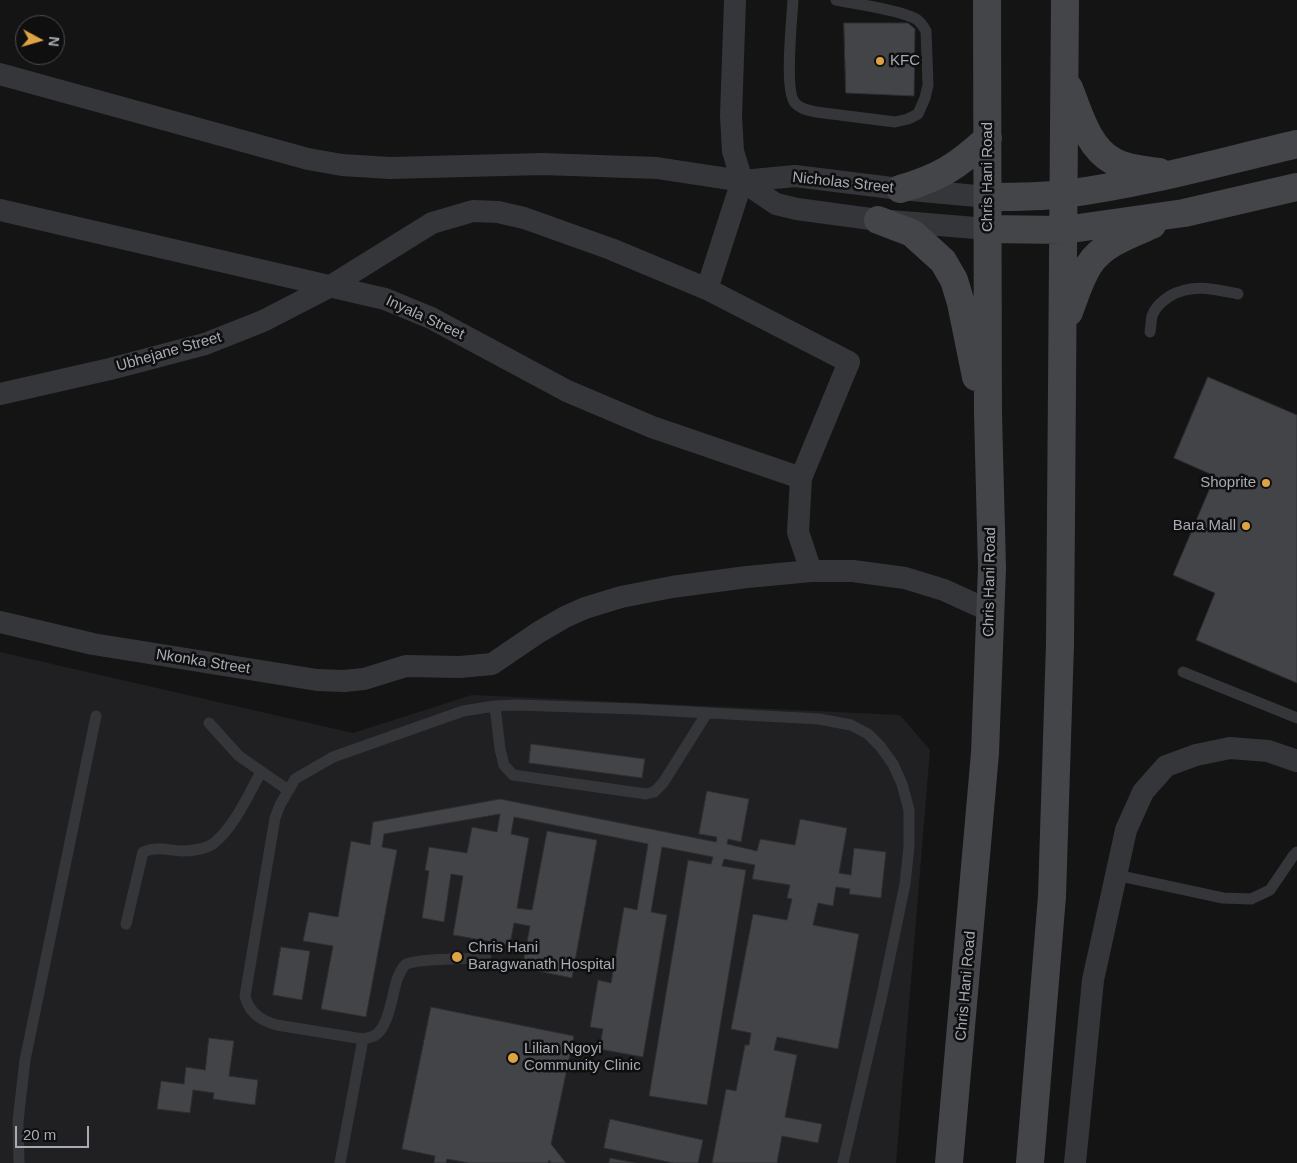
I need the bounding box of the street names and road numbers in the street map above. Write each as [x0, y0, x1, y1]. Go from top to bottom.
street label: Chris Hani Road [979, 122, 997, 232]
street label: Nicholas Street [791, 169, 895, 197]
street label: Inyala Street [383, 292, 467, 344]
street label: Ubhejane Street [114, 328, 224, 376]
street label: Chris Hani Road [980, 527, 1000, 637]
street label: Nkonka Street [155, 646, 251, 678]
street label: Chris Hani Road [952, 930, 980, 1042]

